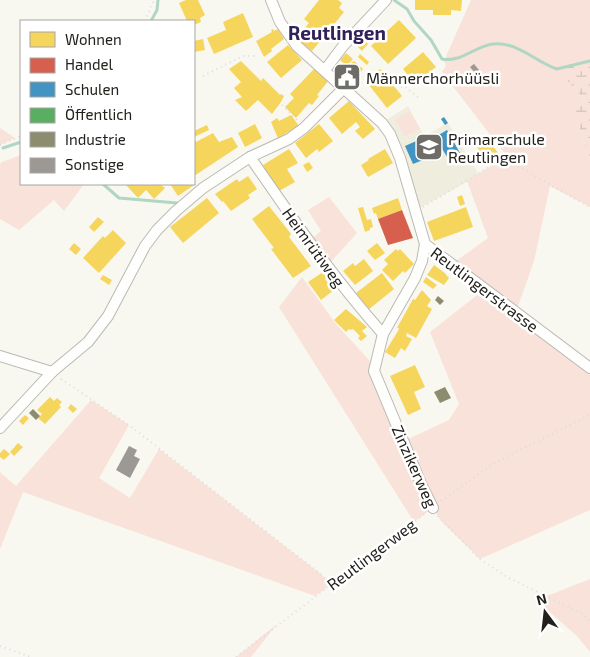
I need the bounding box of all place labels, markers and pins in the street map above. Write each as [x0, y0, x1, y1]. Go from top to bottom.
public building icon: Männerchorhüüsli [332, 62, 362, 92]
place label: Männerchorhüüsli [366, 68, 499, 87]
place label: Primarschule Reutlingen [448, 129, 545, 166]
school or university icon: Primarschule Reutlingen [414, 132, 444, 162]

